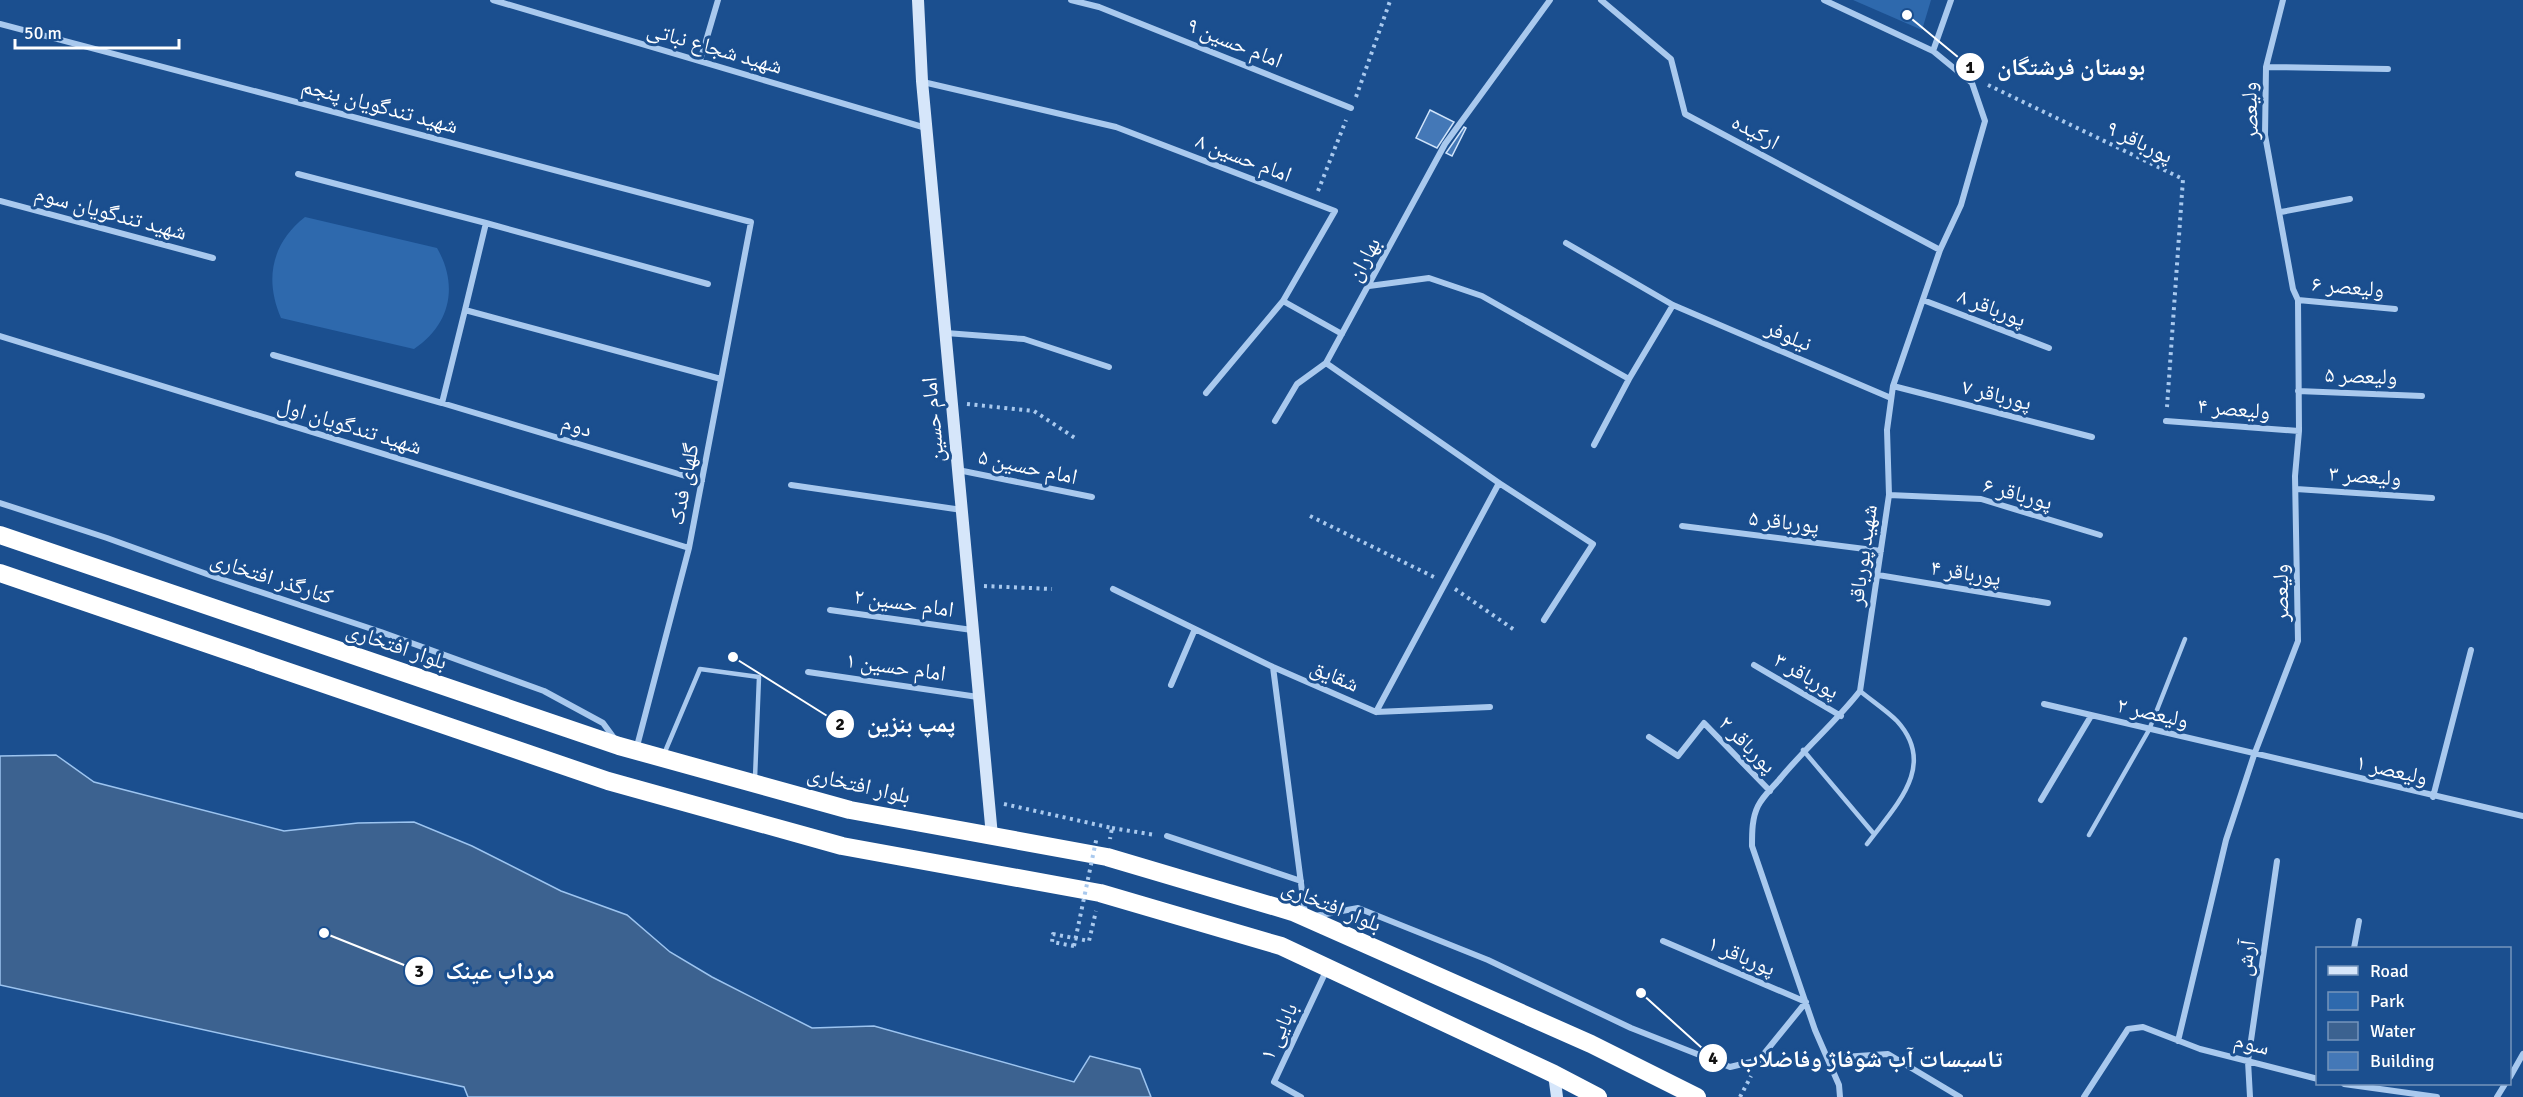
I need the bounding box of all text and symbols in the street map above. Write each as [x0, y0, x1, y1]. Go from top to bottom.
street label: امام حسین ۹ [1183, 11, 1286, 75]
scale bar [15, 12, 178, 50]
street label: شهید شجاع نباتی [644, 15, 786, 80]
text: 50 m [24, 22, 62, 44]
callout: بوستان فرشتگان [1955, 46, 2157, 88]
text: بوستان فرشتگان [1997, 52, 2145, 82]
text: 1 [1965, 56, 1975, 78]
street label: شهید تندگویان پنجم [298, 72, 461, 140]
street label: ولیعصر [2235, 82, 2264, 141]
street label: ارکیده [1727, 108, 1784, 155]
street label: پورباقر ۹ [2102, 114, 2178, 169]
street label: امام حسین ۸ [1192, 127, 1296, 189]
street label: شهید تندگویان سوم [32, 179, 190, 247]
street label: بهاران [1340, 232, 1387, 286]
street label: ولیعصر ۶ [2311, 270, 2385, 303]
street label: پورباقر ۸ [1954, 282, 2030, 333]
street label: نیلوفر [1761, 313, 1816, 357]
street label: ولیعصر ۵ [2324, 361, 2398, 390]
street label: پورباقر ۷ [1959, 373, 2034, 416]
street label: امام حسین [915, 376, 951, 464]
street label: شهید تندگویان اول [274, 391, 425, 460]
street label: ولیعصر ۴ [2197, 392, 2271, 425]
street label: دوم [558, 408, 595, 444]
street label: گلهای فدک [662, 441, 705, 527]
street label: امام حسین ۵ [976, 443, 1080, 491]
street label: ولیعصر ۳ [2328, 459, 2402, 492]
street label: پورباقر ۶ [1980, 471, 2056, 516]
street label: شهید پورباقر [1842, 503, 1883, 609]
street label: پورباقر ۵ [1747, 504, 1821, 539]
street label: کنارگذر افتخاری [207, 545, 337, 610]
street label: پورباقر ۴ [1929, 554, 2003, 592]
street label: ولیعصر [2266, 564, 2295, 623]
street label: امام حسین ۲ [852, 582, 956, 624]
street label: بلوار افتخاری [343, 616, 451, 675]
street label: امام حسین ۱ [844, 646, 948, 688]
street label: پورباقر ۳ [1769, 646, 1844, 705]
street label: شقایق [1306, 653, 1363, 698]
street label: ولیعصر ۲ [2114, 691, 2191, 734]
callout: پمپ بنزین [825, 703, 968, 745]
text: پمپ بنزین [867, 709, 955, 739]
street label: پورباقر ۲ [1713, 710, 1782, 779]
text: 2 [835, 713, 845, 735]
street label: ولیعصر ۱ [2353, 748, 2430, 791]
street label: بلوار افتخاری [805, 760, 913, 809]
street label: بلوار افتخاری [1278, 873, 1386, 938]
street label: پورباقر ۱ [1704, 929, 1780, 982]
street label: آرش [2230, 938, 2261, 978]
legend [2316, 947, 2511, 1085]
callout: مرداب عینک [404, 950, 567, 992]
text: مرداب عینک [445, 956, 555, 986]
text: 3 [414, 960, 424, 982]
text: Road [2370, 960, 2409, 982]
text: Park [2370, 990, 2405, 1012]
street label: بابایی ۱ [1253, 998, 1303, 1064]
text: Water [2370, 1020, 2416, 1042]
street label: سوم [2231, 1026, 2272, 1062]
callout: تاسیسات آب شوفاژ وفاضلاب [1698, 1037, 2015, 1079]
text: تاسیسات آب شوفاژ وفاضلاب [1740, 1044, 2003, 1074]
text: 4 [1708, 1047, 1718, 1069]
text: Building [2370, 1050, 2434, 1072]

